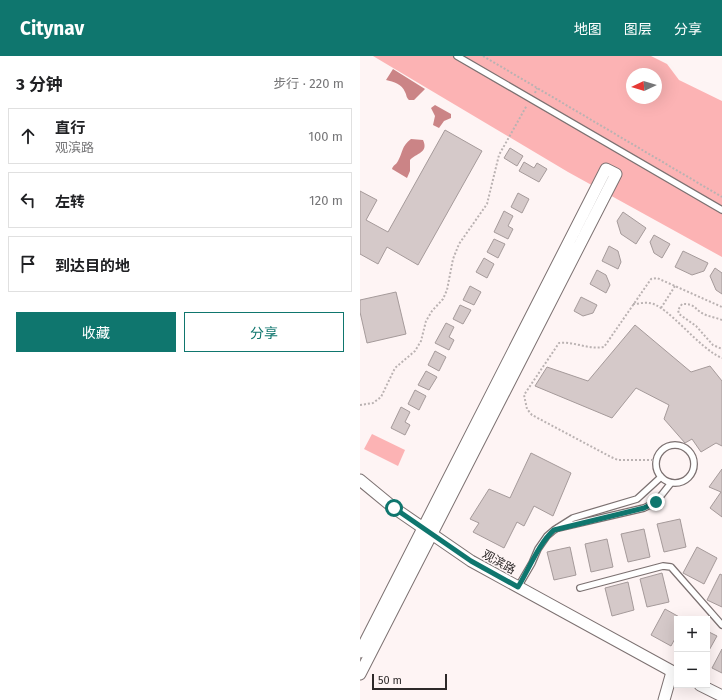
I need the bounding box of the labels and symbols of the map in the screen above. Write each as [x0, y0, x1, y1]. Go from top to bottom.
north arrow [626, 68, 662, 104]
route end [647, 493, 665, 511]
route start [385, 499, 403, 517]
street label: 观滨路 [480, 547, 518, 577]
scale bar [372, 672, 447, 691]

